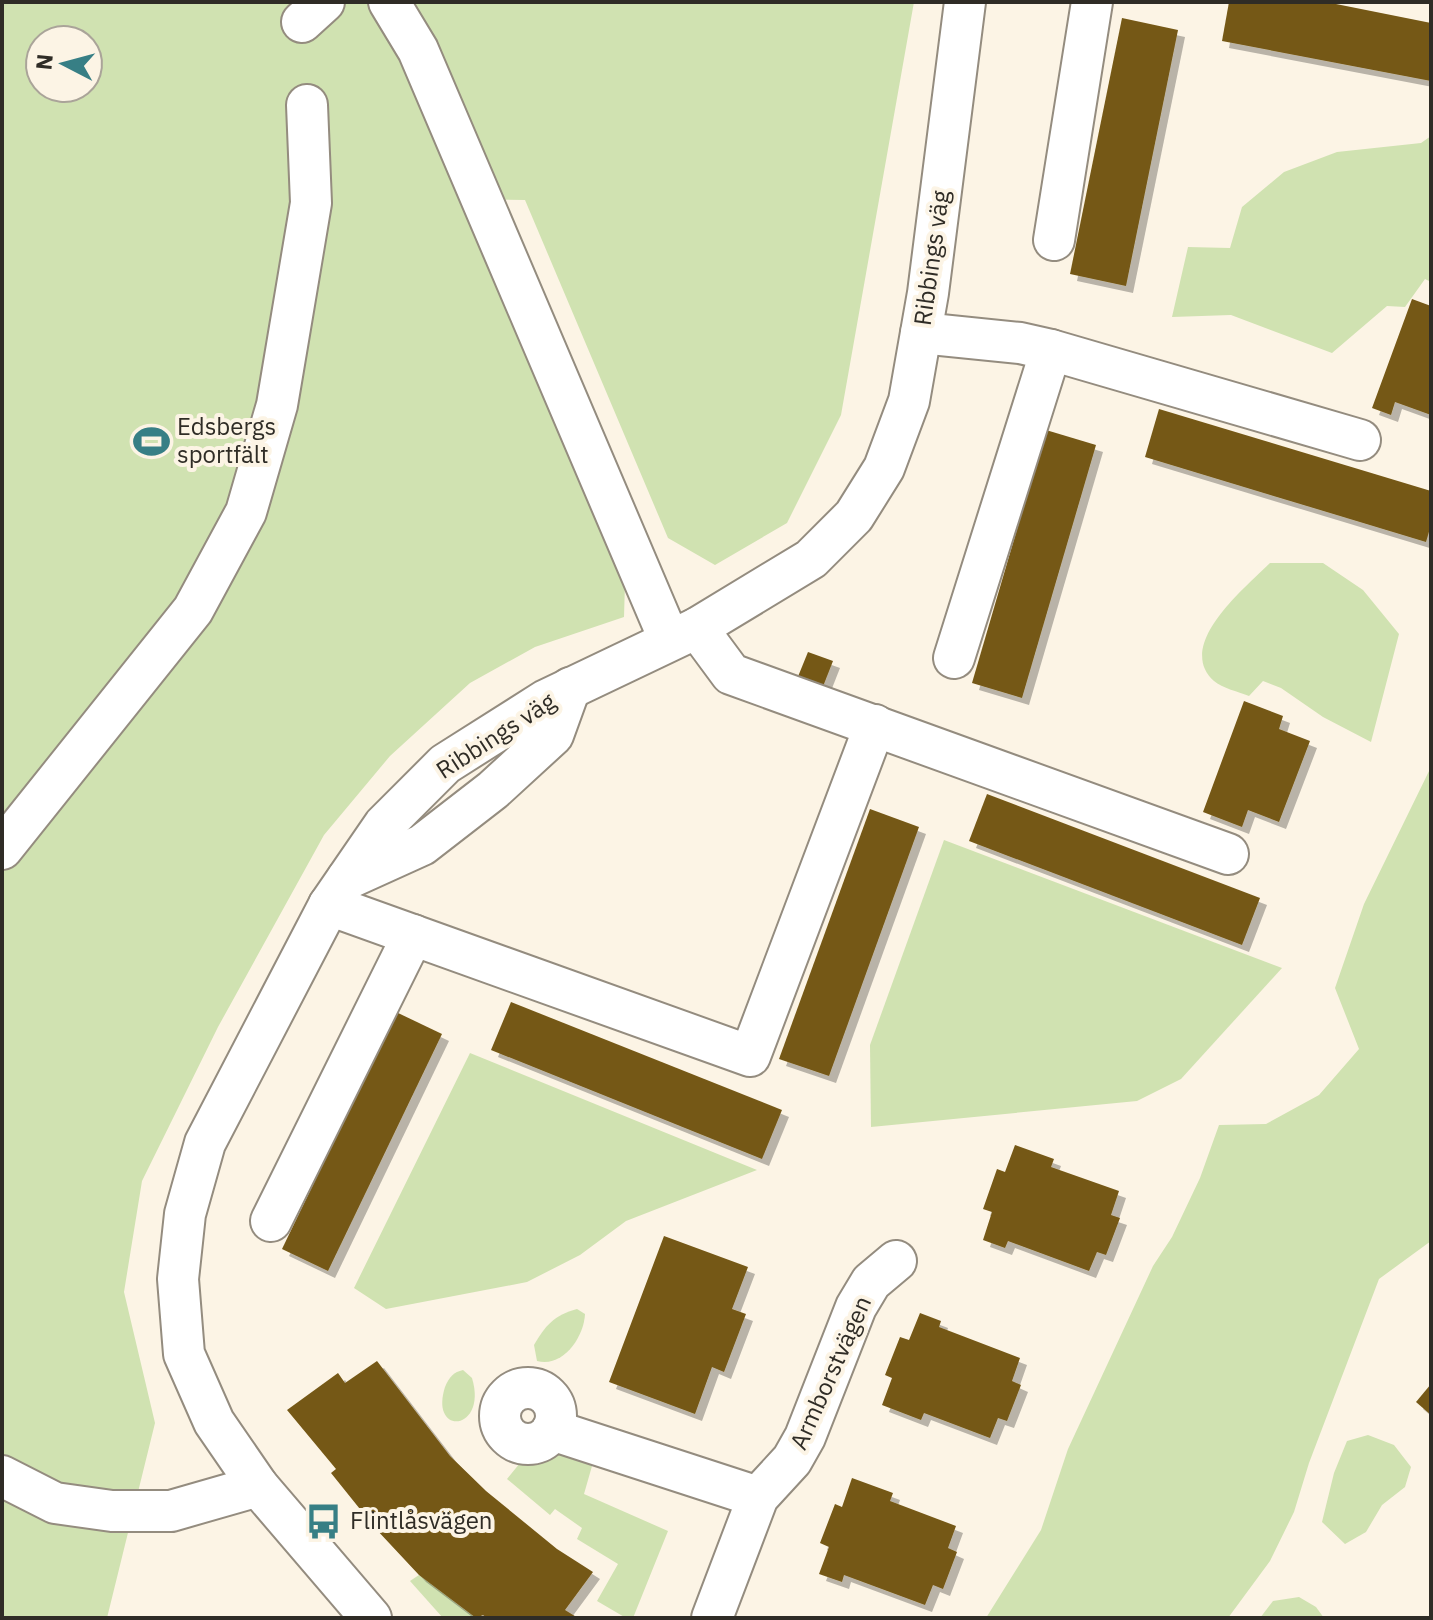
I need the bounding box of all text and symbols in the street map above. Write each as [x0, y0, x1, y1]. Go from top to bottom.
north arrow [24, 24, 104, 104]
text: N [28, 52, 59, 71]
street label: Ribbings väg [906, 188, 956, 327]
place label: Edsbergs sportfält [177, 410, 276, 470]
sports icon: Edsbergs sportfält [132, 422, 170, 460]
street label: Ribbings väg [430, 685, 561, 786]
street label: Armborstvägen [782, 1291, 878, 1454]
bus stop icon: Flintlåsvägen [305, 1502, 343, 1540]
place label: Flintlåsvägen [350, 1504, 492, 1536]

